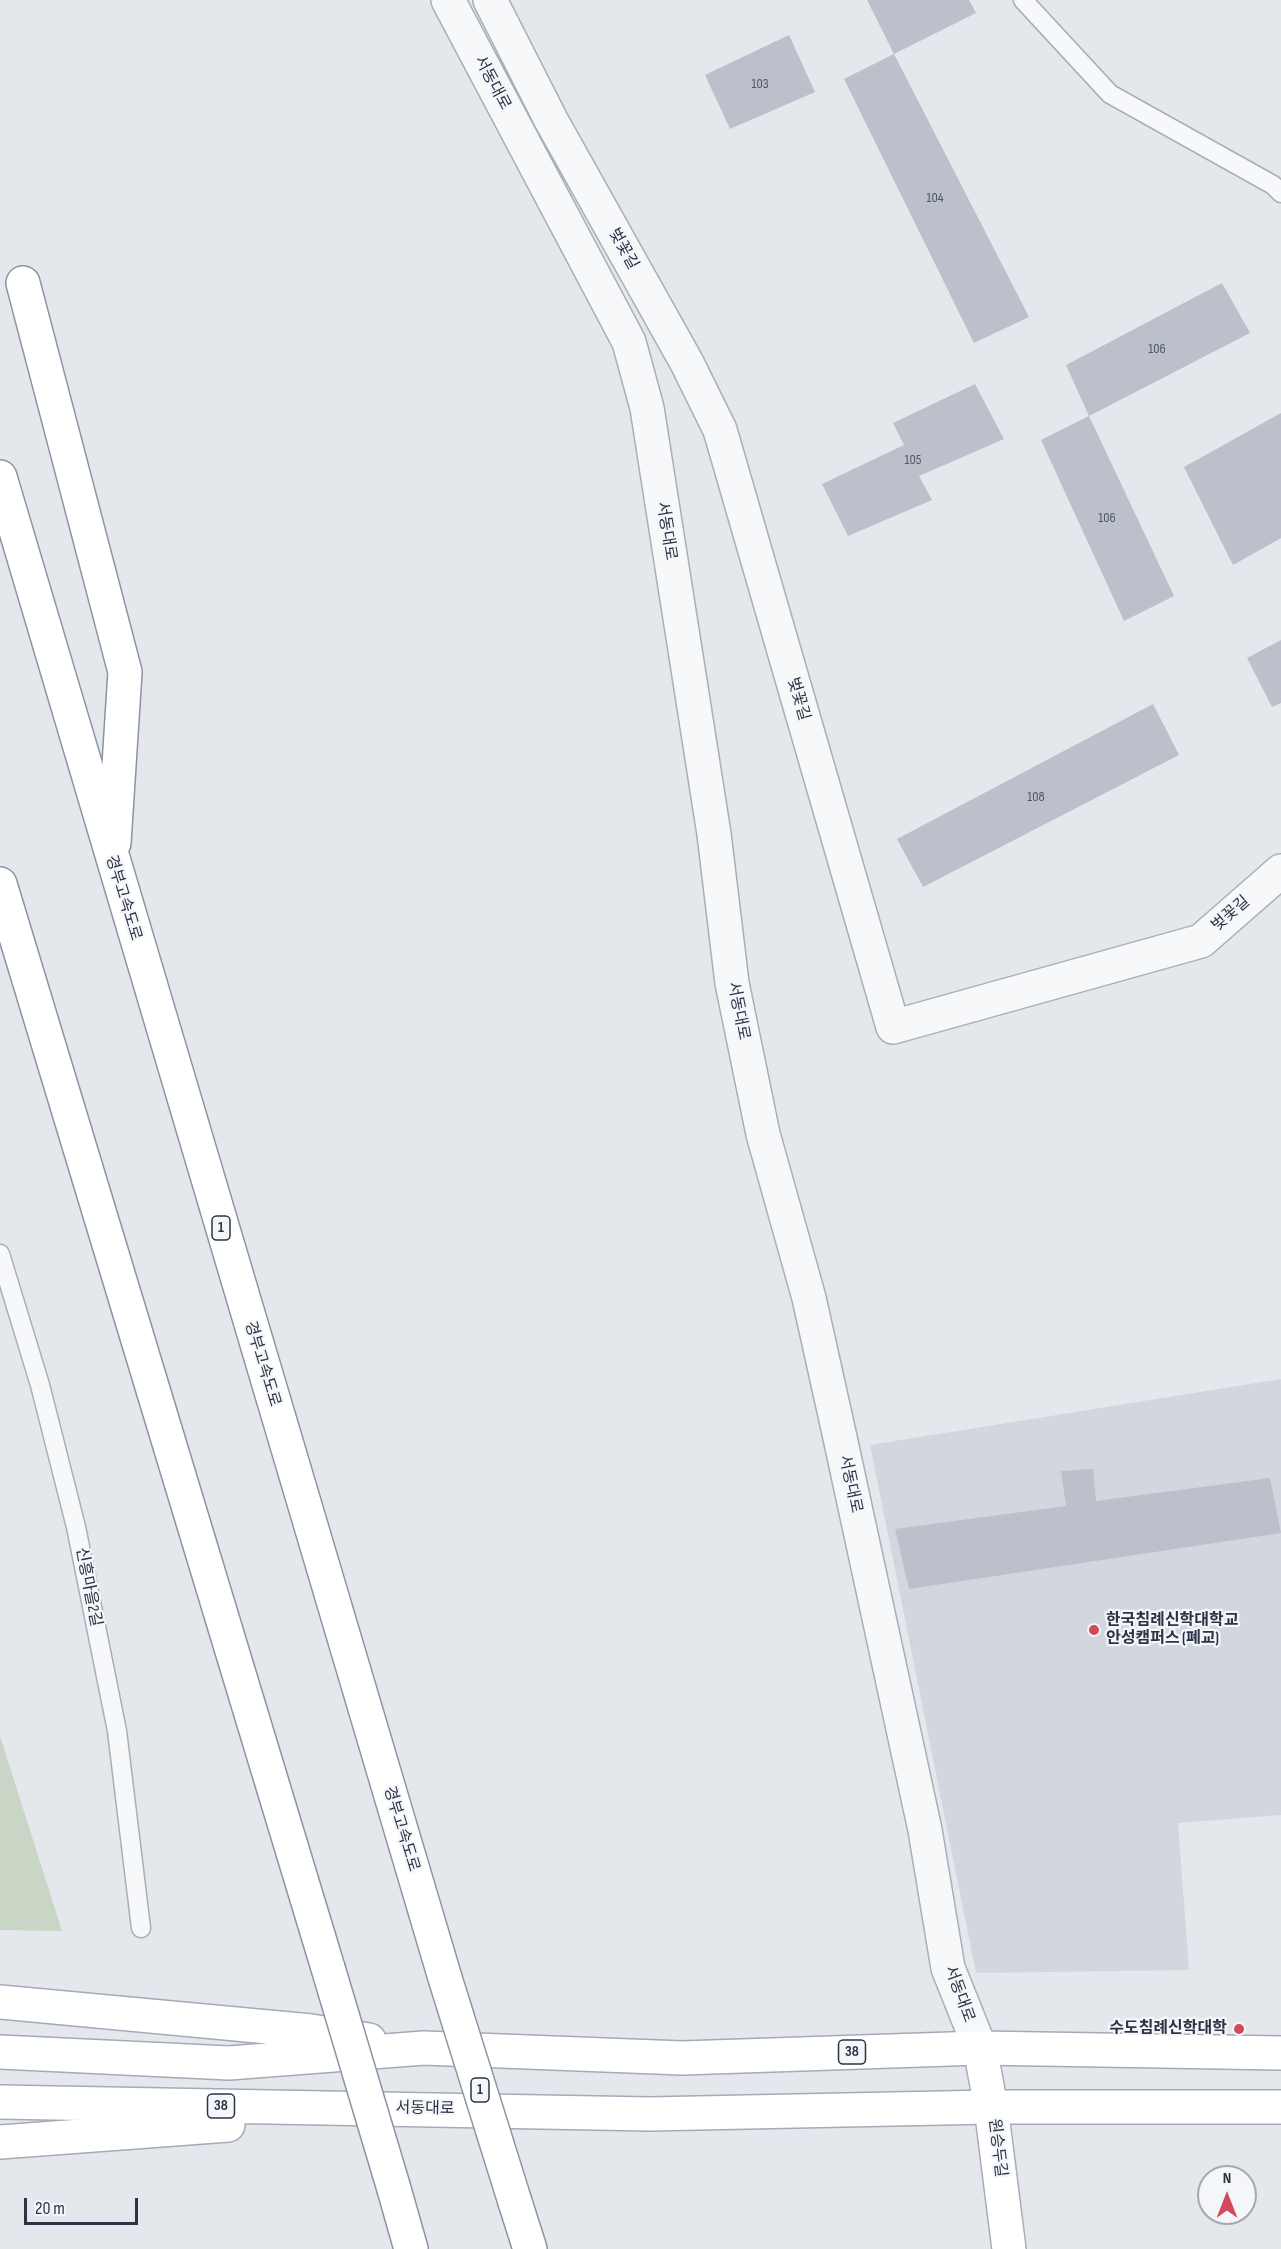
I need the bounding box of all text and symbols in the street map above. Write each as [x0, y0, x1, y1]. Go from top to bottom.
street label: 서동대로 [470, 52, 514, 114]
house number: 103 [751, 76, 769, 92]
house number: 104 [927, 190, 943, 206]
street label: 벚꽃길 [604, 225, 642, 273]
house number: 106 [1148, 341, 1166, 357]
house number: 105 [905, 452, 921, 468]
street label: 서동대로 [652, 500, 680, 562]
house number: 106 [1098, 510, 1116, 526]
street label: 벚꽃길 [783, 675, 813, 723]
house number: 108 [1027, 789, 1045, 805]
street label: 경부고속도로 [101, 853, 145, 943]
street label: 벚꽃길 [1208, 892, 1254, 936]
street label: 서동대로 [723, 980, 753, 1042]
road number: 1 [212, 1216, 230, 1240]
street label: 경부고속도로 [240, 1319, 284, 1409]
street label: 서동대로 [834, 1453, 866, 1515]
street label: 신흥마을2길 [71, 1546, 105, 1628]
place label: 한국침례신학대학교 안성캠퍼스 (폐교) [1106, 1611, 1238, 1649]
marker: 한국침례신학대학교 안성캠퍼스 (폐교) [1087, 1623, 1101, 1637]
street label: 경부고속도로 [379, 1784, 423, 1874]
street label: 서동대로 [940, 1963, 978, 2025]
place label: 수도침례신학대학 [1109, 2019, 1227, 2039]
marker: 수도침례신학대학 [1232, 2022, 1246, 2036]
road number: 38 [838, 2040, 866, 2064]
road number: 1 [471, 2078, 489, 2102]
road number: 38 [208, 2094, 234, 2118]
street label: 서동대로 [395, 2099, 455, 2119]
street label: 원승두길 [984, 2118, 1010, 2178]
north arrow [1197, 2165, 1257, 2225]
text: N [1223, 2169, 1231, 2188]
scale bar [27, 2186, 141, 2224]
text: 20 m [35, 2198, 65, 2219]

